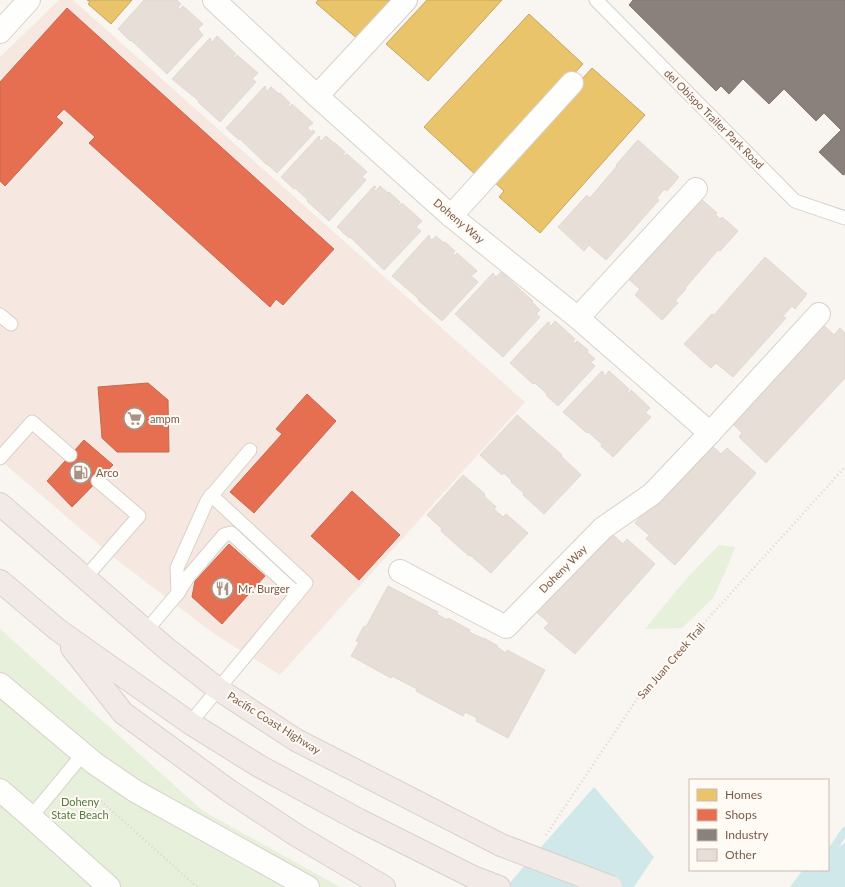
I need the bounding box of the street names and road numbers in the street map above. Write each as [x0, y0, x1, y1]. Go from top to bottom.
street label: del Obispo Trailer Park Road [662, 66, 767, 171]
street label: Doheny Way [431, 196, 488, 246]
street label: Doheny Way [536, 542, 590, 595]
street label: San Juan Creek Trail [634, 620, 707, 701]
street label: Pacific Coast Highway [225, 689, 323, 757]

